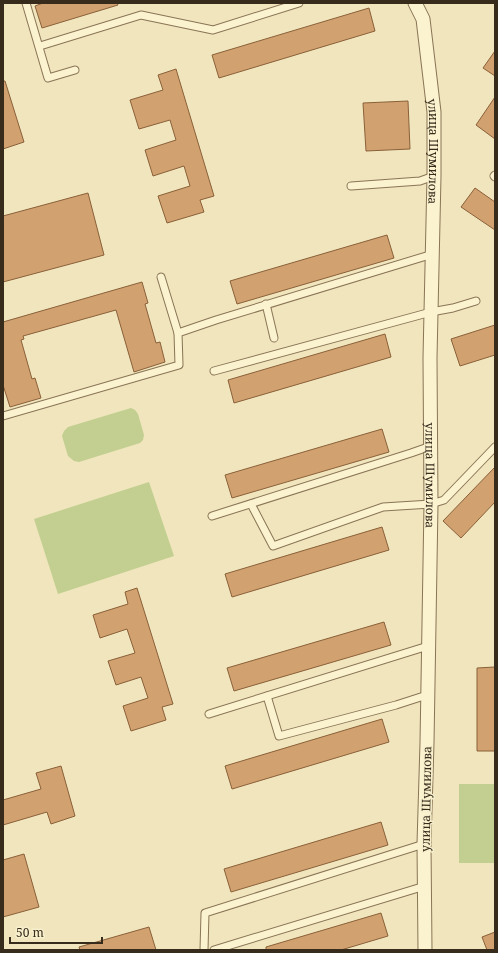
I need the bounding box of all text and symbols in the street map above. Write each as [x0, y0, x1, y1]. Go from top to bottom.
street label: улица Шумилова [424, 98, 443, 205]
street label: улица Шумилова [422, 422, 440, 529]
street label: улица Шумилова [417, 746, 435, 852]
scale bar [10, 919, 102, 945]
text: 50 m [16, 924, 44, 941]

